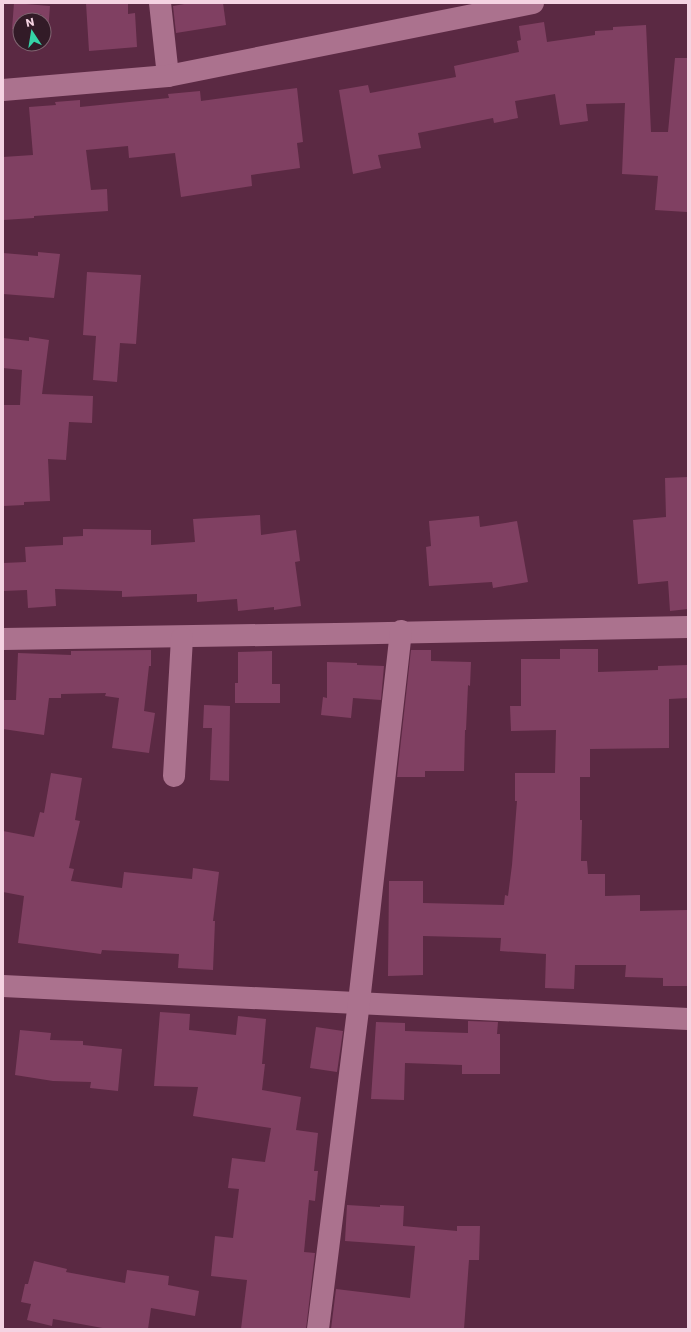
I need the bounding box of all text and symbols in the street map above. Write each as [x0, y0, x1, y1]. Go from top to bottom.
north arrow [12, 12, 52, 52]
text: N [24, 14, 36, 31]

